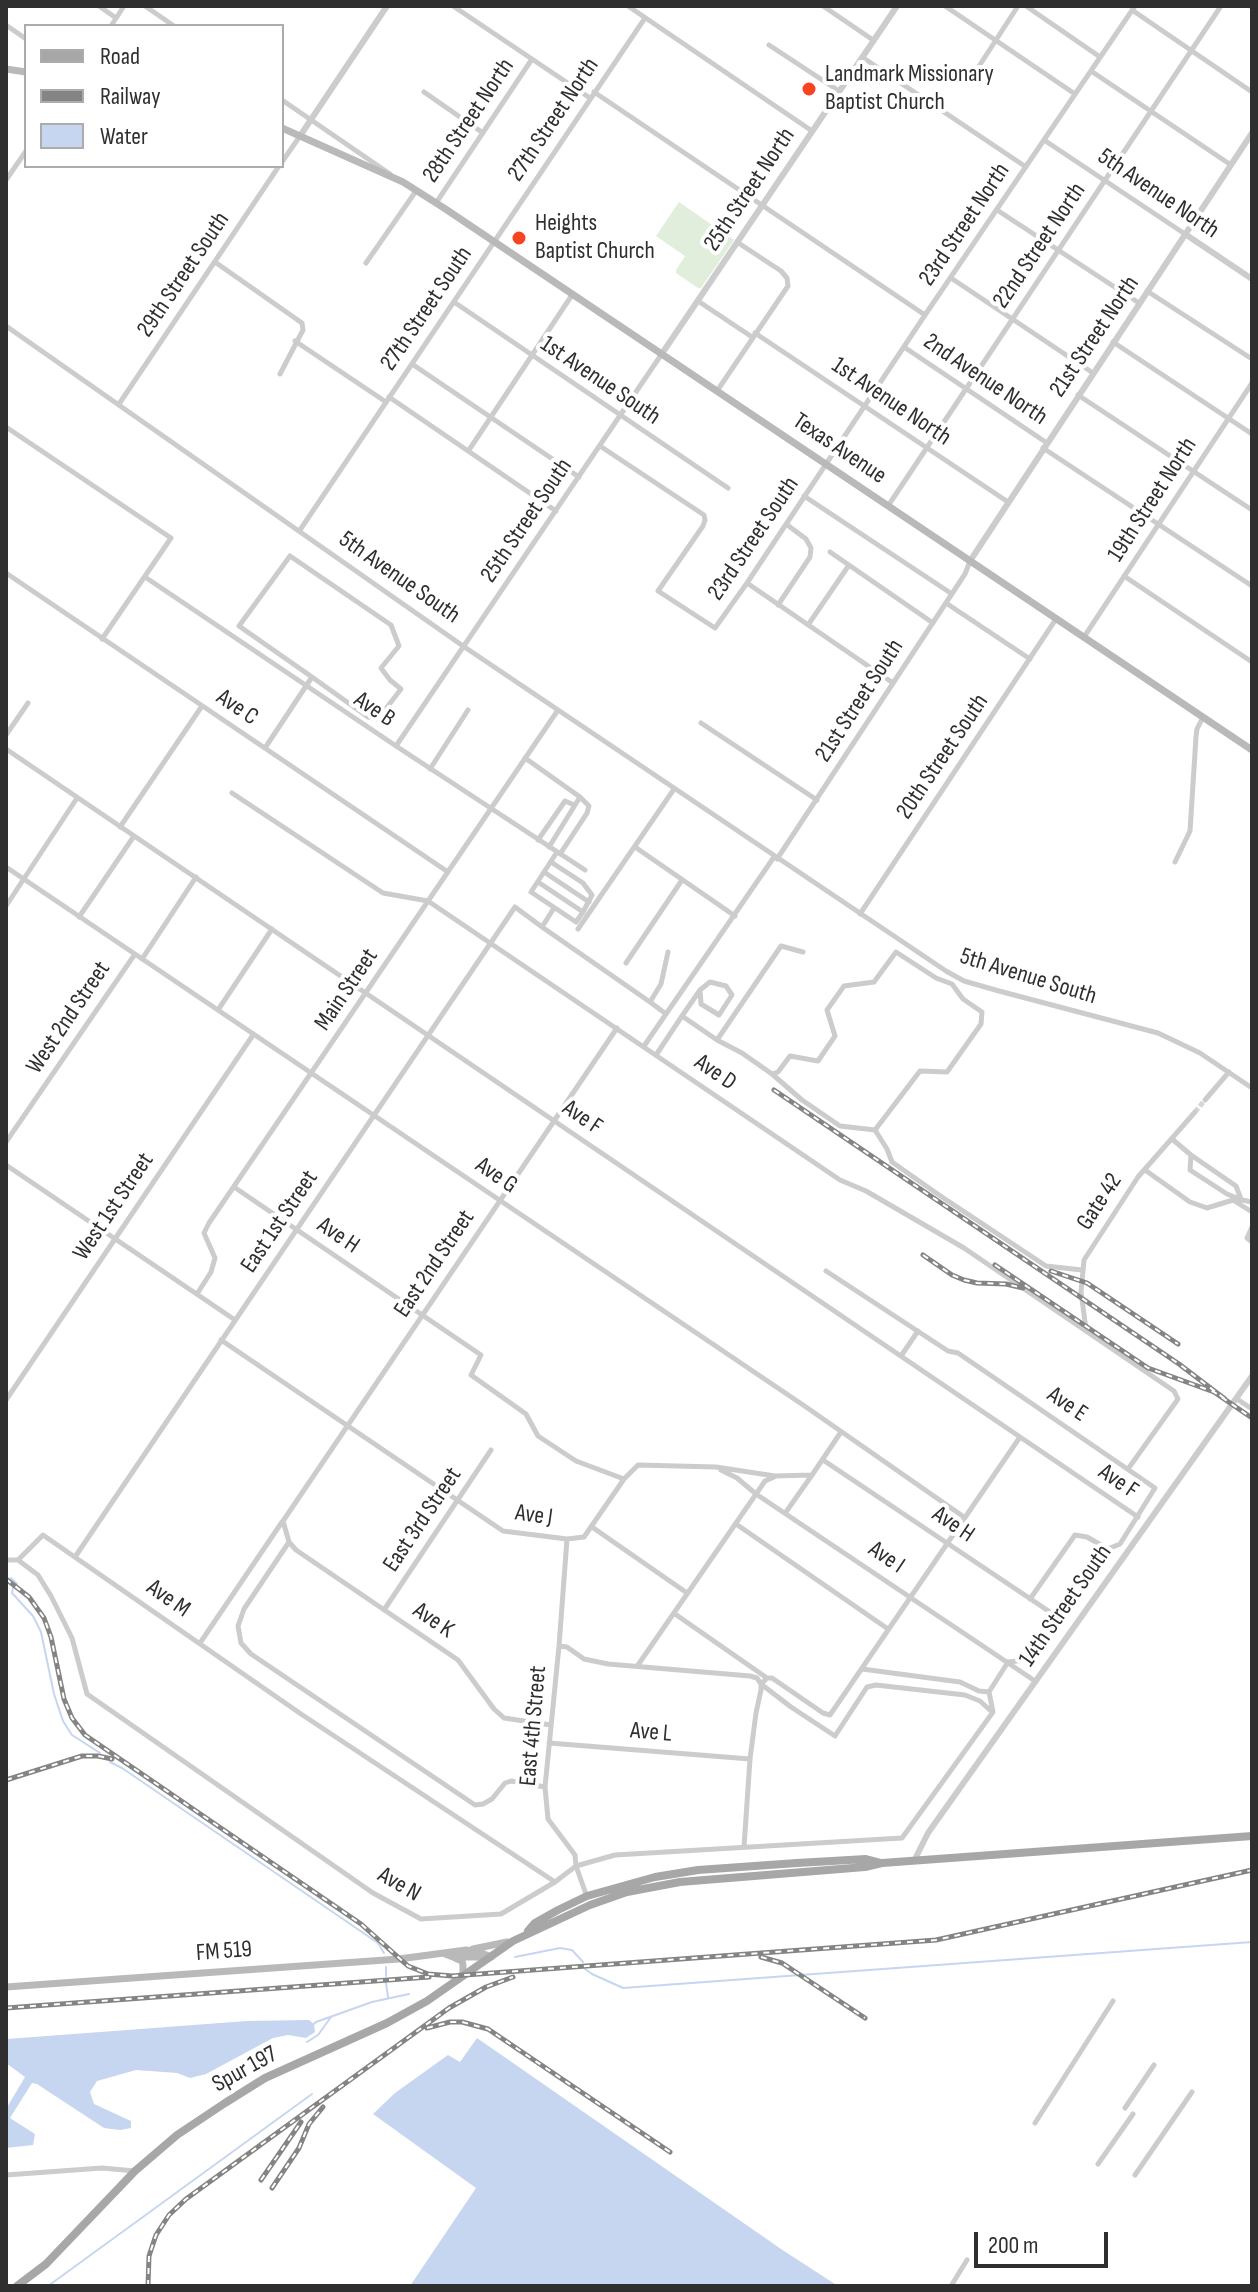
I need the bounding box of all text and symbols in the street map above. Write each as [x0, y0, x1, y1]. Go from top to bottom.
legend [24, 24, 284, 168]
text: Road [100, 42, 140, 71]
street label: 27th Street North [502, 53, 606, 187]
street label: 28th Street North [417, 54, 521, 188]
place label: Landmark Missionary Baptist Church [825, 61, 994, 117]
marker: Landmark Missionary Baptist Church [800, 80, 818, 98]
text: Railway [100, 82, 160, 111]
text: Water [100, 122, 148, 151]
street label: 25th Street North [698, 123, 802, 257]
street label: 5th Avenue North [1092, 143, 1224, 245]
street label: 23rd Street North [913, 158, 1017, 292]
street label: 22nd Street North [987, 178, 1093, 314]
street label: 29th Street South [132, 207, 236, 343]
place label: Heights Baptist Church [535, 210, 655, 266]
marker: Heights Baptist Church [510, 229, 528, 247]
street label: 27th Street South [375, 241, 479, 377]
street label: 21st Street North [1044, 271, 1146, 403]
street label: 2nd Avenue North [917, 328, 1053, 432]
street label: 1st Avenue South [535, 330, 665, 432]
street label: 1st Avenue North [826, 352, 956, 452]
street label: Texas Avenue [787, 407, 891, 491]
street label: 19th Street North [1102, 433, 1204, 567]
street label: 25th Street South [475, 454, 579, 588]
street label: 23rd Street South [702, 472, 806, 606]
street label: 5th Avenue South [333, 526, 465, 630]
street label: 21st Street South [810, 634, 910, 768]
street label: Ave C [211, 684, 263, 732]
street label: Ave B [348, 686, 400, 734]
street label: 20th Street South [891, 689, 995, 825]
street label: 5th Avenue South [956, 943, 1100, 1011]
street label: Main Street [309, 944, 385, 1036]
street label: West 2nd Street [21, 956, 117, 1080]
street label: Ave D [689, 1049, 741, 1097]
street label: Ave F [557, 1094, 607, 1142]
street label: West 1st Street [68, 1148, 160, 1266]
street label: Ave G [469, 1152, 523, 1200]
street label: East 1st Street [235, 1165, 325, 1279]
street label: Gate 42 [1071, 1168, 1129, 1236]
street label: East 2nd Street [389, 1205, 481, 1323]
street label: Ave H [311, 1212, 365, 1260]
street label: Ave E [1041, 1381, 1093, 1429]
street label: Ave F [1093, 1458, 1143, 1506]
street label: East 3rd Street [378, 1462, 468, 1578]
street label: Ave J [513, 1499, 555, 1533]
street label: Ave H [926, 1501, 980, 1549]
street label: Ave I [862, 1536, 910, 1580]
street label: 14th Street South [1013, 1540, 1119, 1672]
street label: Ave M [141, 1574, 195, 1624]
street label: Ave K [407, 1597, 459, 1645]
street label: East 4th Street [514, 1665, 554, 1787]
street label: Ave L [629, 1717, 673, 1749]
street label: Ave N [372, 1861, 426, 1909]
street label: FM 519 [195, 1936, 253, 1968]
street label: Spur 197 [208, 2041, 282, 2099]
scale bar [978, 2216, 1112, 2266]
text: 200 m [988, 2231, 1039, 2260]

